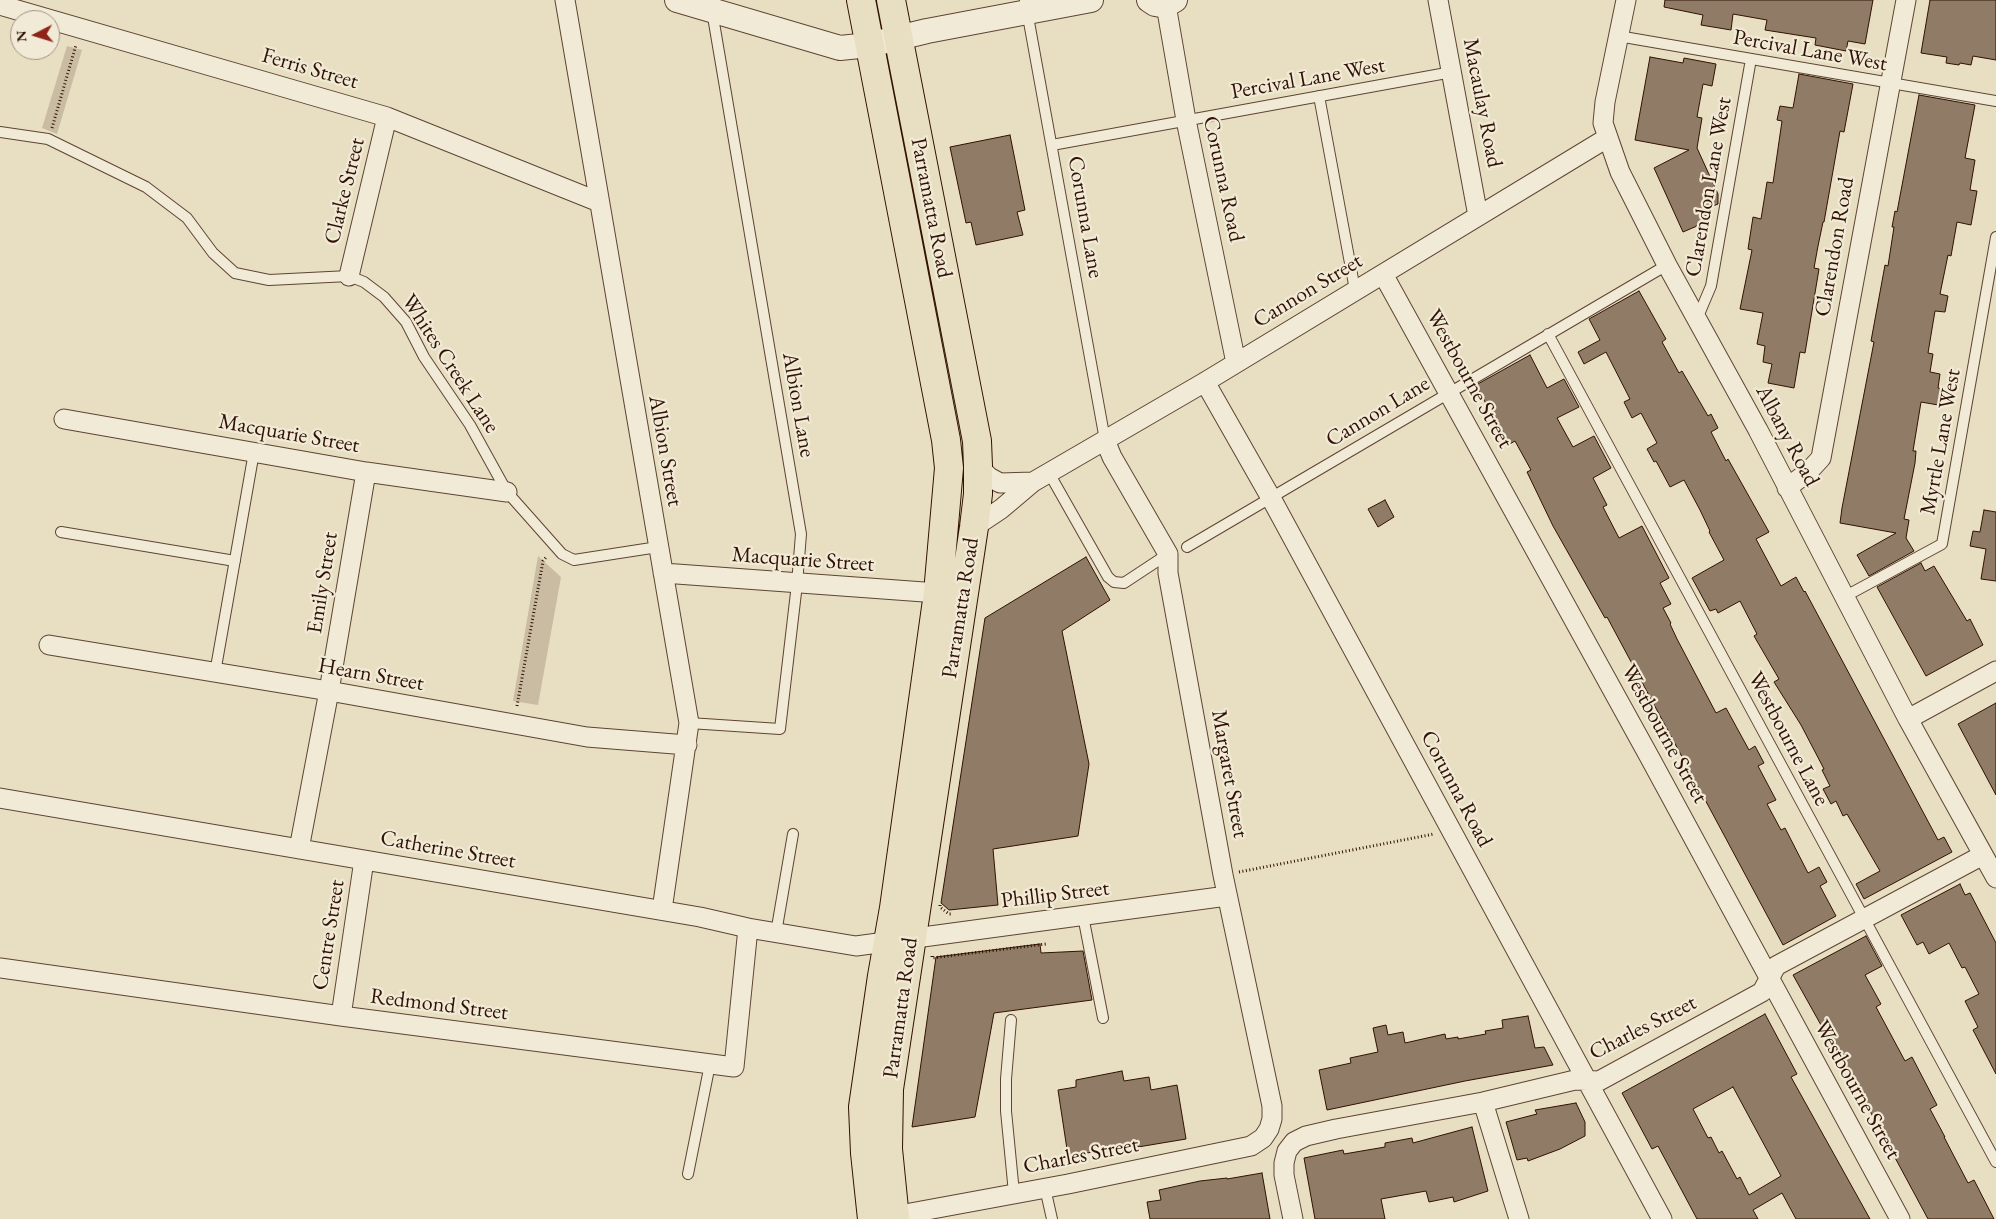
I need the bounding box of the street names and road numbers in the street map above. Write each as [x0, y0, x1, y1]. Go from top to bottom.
street label: Percival Lane West [1731, 24, 1889, 78]
street label: Macaulay Road [1457, 36, 1507, 170]
street label: Ferris Street [259, 43, 361, 95]
street label: Percival Lane West [1229, 52, 1387, 106]
street label: Clarendon Lane West [1680, 95, 1738, 279]
street label: Corunna Road [1197, 114, 1249, 244]
street label: Clarke Street [319, 135, 371, 247]
street label: Parramatta Road [904, 136, 958, 280]
street label: Corunna Lane [1061, 154, 1109, 280]
street label: Clarendon Road [1810, 175, 1860, 319]
street label: Cannon Street [1249, 248, 1367, 334]
street label: Whites Creek Lane [395, 290, 505, 438]
street label: Westbourne Street [1420, 305, 1518, 453]
street label: Albion Lane [776, 351, 820, 459]
street label: Myrtle Lane West [1915, 367, 1967, 517]
street label: Cannon Lane [1321, 371, 1435, 453]
street label: Albany Road [1749, 381, 1825, 491]
street label: Albion Street [642, 393, 688, 509]
street label: Macquarie Street [216, 409, 362, 459]
street label: Emily Street [302, 530, 344, 636]
street label: Parramatta Road [937, 536, 985, 680]
street label: Macquarie Street [731, 542, 875, 578]
street label: Hearn Street [316, 653, 426, 697]
street label: Westbourne Street [1615, 660, 1713, 808]
street label: Westbourne Lane [1742, 667, 1834, 811]
street label: Margaret Street [1205, 708, 1253, 840]
street label: Corunna Road [1414, 726, 1498, 852]
street label: Catherine Street [378, 825, 518, 875]
street label: Phillip Street [999, 875, 1111, 915]
street label: Centre Street [307, 878, 351, 992]
street label: Parramatta Road [878, 936, 924, 1080]
street label: Redmond Street [369, 983, 509, 1027]
street label: Charles Street [1585, 990, 1701, 1066]
street label: Westbourne Street [1808, 1016, 1906, 1164]
street label: Charles Street [1021, 1132, 1141, 1180]

